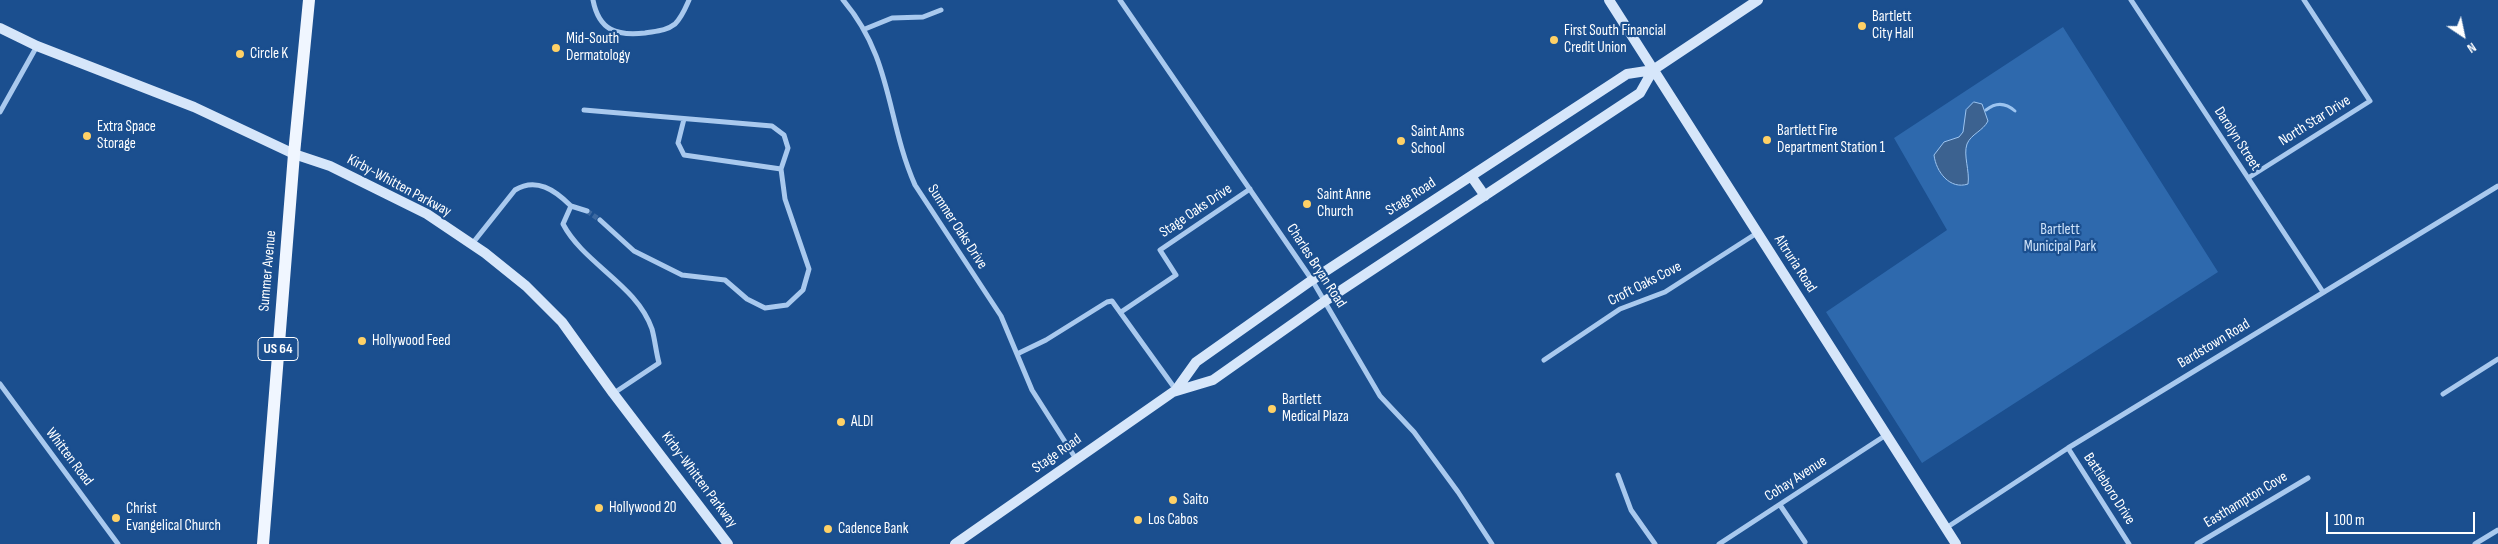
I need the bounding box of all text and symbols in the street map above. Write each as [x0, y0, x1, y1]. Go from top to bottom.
place label: Bartlett City Hall [1872, 8, 1914, 43]
north arrow [2438, 10, 2488, 60]
marker: Bartlett City Hall [1856, 20, 1868, 32]
place label: First South Financial Credit Union [1564, 22, 1666, 57]
place label: Mid-South Dermatology [566, 30, 630, 65]
marker: First South Financial Credit Union [1548, 34, 1560, 46]
text: N [2464, 39, 2480, 57]
marker: Mid-South Dermatology [550, 42, 562, 54]
place label: Circle K [250, 45, 288, 63]
marker: Circle K [234, 48, 246, 60]
street label: North Star Drive [2276, 92, 2354, 150]
street label: Darolyn Street [2210, 104, 2264, 174]
place label: Extra Space Storage [97, 118, 156, 153]
place label: Bartlett Fire Department Station 1 [1777, 122, 1885, 157]
place label: Saint Anns School [1411, 123, 1464, 158]
marker: Extra Space Storage [81, 130, 93, 142]
marker: Bartlett Fire Department Station 1 [1761, 134, 1773, 146]
marker: Saint Anns School [1395, 135, 1407, 147]
street label: Kirby-Whitten Parkway [344, 151, 454, 221]
street label: Stage Road [1383, 174, 1439, 220]
street label: Stage Oaks Drive [1156, 180, 1236, 242]
street label: Summer Oaks Drive [923, 181, 991, 273]
place label: Saint Anne Church [1317, 186, 1371, 221]
marker: Saint Anne Church [1301, 198, 1313, 210]
street label: Charles Bryan Road [1282, 221, 1350, 311]
park label: Bartlett Municipal Park [2024, 221, 2096, 256]
street label: Summer Avenue [255, 230, 281, 312]
street label: Altruria Road [1770, 232, 1820, 296]
street label: Croft Oaks Cove [1605, 258, 1685, 310]
street label: Bardstown Road [2175, 315, 2253, 373]
place label: Hollywood Feed [372, 332, 450, 350]
marker: Hollywood Feed [356, 335, 368, 347]
road number: US 64 [258, 338, 298, 360]
place label: Bartlett Medical Plaza [1282, 391, 1349, 426]
marker: Bartlett Medical Plaza [1266, 403, 1278, 415]
place label: ALDI [851, 413, 873, 431]
marker: ALDI [835, 416, 847, 428]
street label: Whitten Road [41, 425, 97, 489]
street label: Kirby-Whitten Parkway [657, 429, 741, 531]
street label: Stage Road [1029, 431, 1085, 477]
street label: Battleboro Drive [2079, 450, 2139, 528]
street label: Cohay Avenue [1762, 452, 1830, 506]
street label: Easthampton Cove [2201, 468, 2291, 532]
place label: Saito [1183, 491, 1209, 509]
marker: Saito [1167, 494, 1179, 506]
place label: Hollywood 20 [609, 499, 677, 517]
place label: Christ Evangelical Church [126, 500, 221, 535]
marker: Hollywood 20 [593, 502, 605, 514]
scale bar [2328, 502, 2477, 534]
place label: Los Cabos [1148, 511, 1198, 529]
text: 100 m [2334, 511, 2365, 530]
marker: Christ Evangelical Church [110, 512, 122, 524]
marker: Los Cabos [1132, 514, 1144, 526]
place label: Cadence Bank [838, 520, 908, 538]
marker: Cadence Bank [822, 523, 834, 535]

